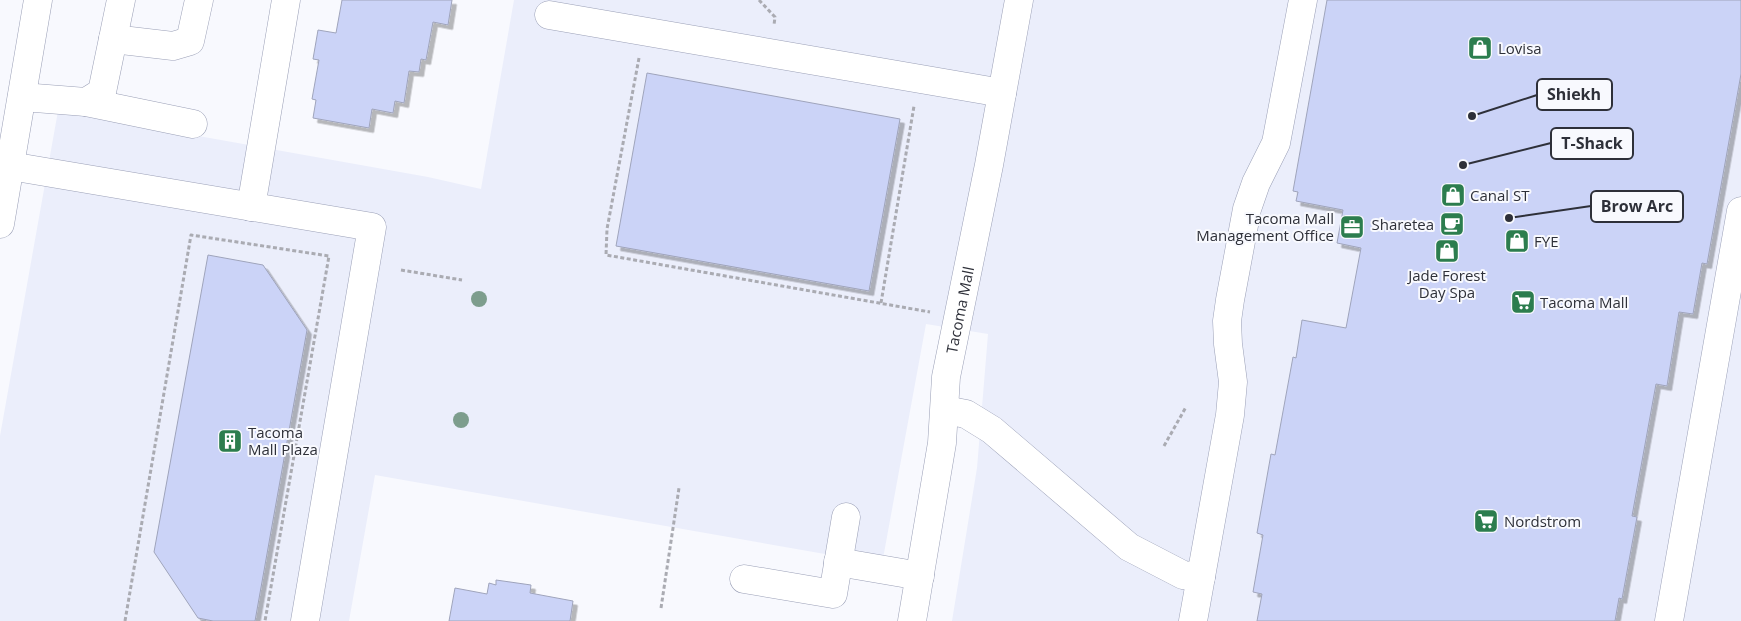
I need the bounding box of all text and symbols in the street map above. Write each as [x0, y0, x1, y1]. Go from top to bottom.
shop icon: Lovisa [1467, 35, 1493, 61]
place label: Lovisa [1498, 38, 1542, 58]
callout: Shiekh [1537, 79, 1612, 110]
text: Shiekh [1547, 83, 1601, 105]
callout: T-Shack [1551, 128, 1633, 159]
text: T-Shack [1561, 132, 1623, 154]
shop icon: Canal ST [1440, 182, 1466, 208]
place label: Canal ST [1470, 185, 1530, 205]
callout: Brow Arc [1591, 191, 1683, 222]
text: Brow Arc [1601, 195, 1673, 217]
place label: Tacoma Mall Management Office [1196, 208, 1334, 245]
cafe icon: Sharetea [1439, 211, 1465, 237]
office icon: Tacoma Mall Management Office [1339, 214, 1365, 240]
place label: Sharetea [1372, 214, 1434, 234]
shop icon: FYE [1504, 228, 1530, 254]
place label: FYE [1534, 231, 1558, 251]
shop icon: Jade Forest Day Spa [1434, 238, 1460, 264]
street label: Tacoma Mall [941, 265, 978, 355]
place label: Jade Forest Day Spa [1406, 265, 1486, 302]
supermarket icon: Tacoma Mall [1510, 289, 1536, 315]
place label: Tacoma Mall [1540, 292, 1628, 312]
place label: Tacoma Mall Plaza [248, 422, 318, 459]
building icon: Tacoma Mall Plaza [217, 428, 243, 454]
supermarket icon: Nordstrom [1473, 508, 1499, 534]
place label: Nordstrom [1504, 511, 1581, 531]

